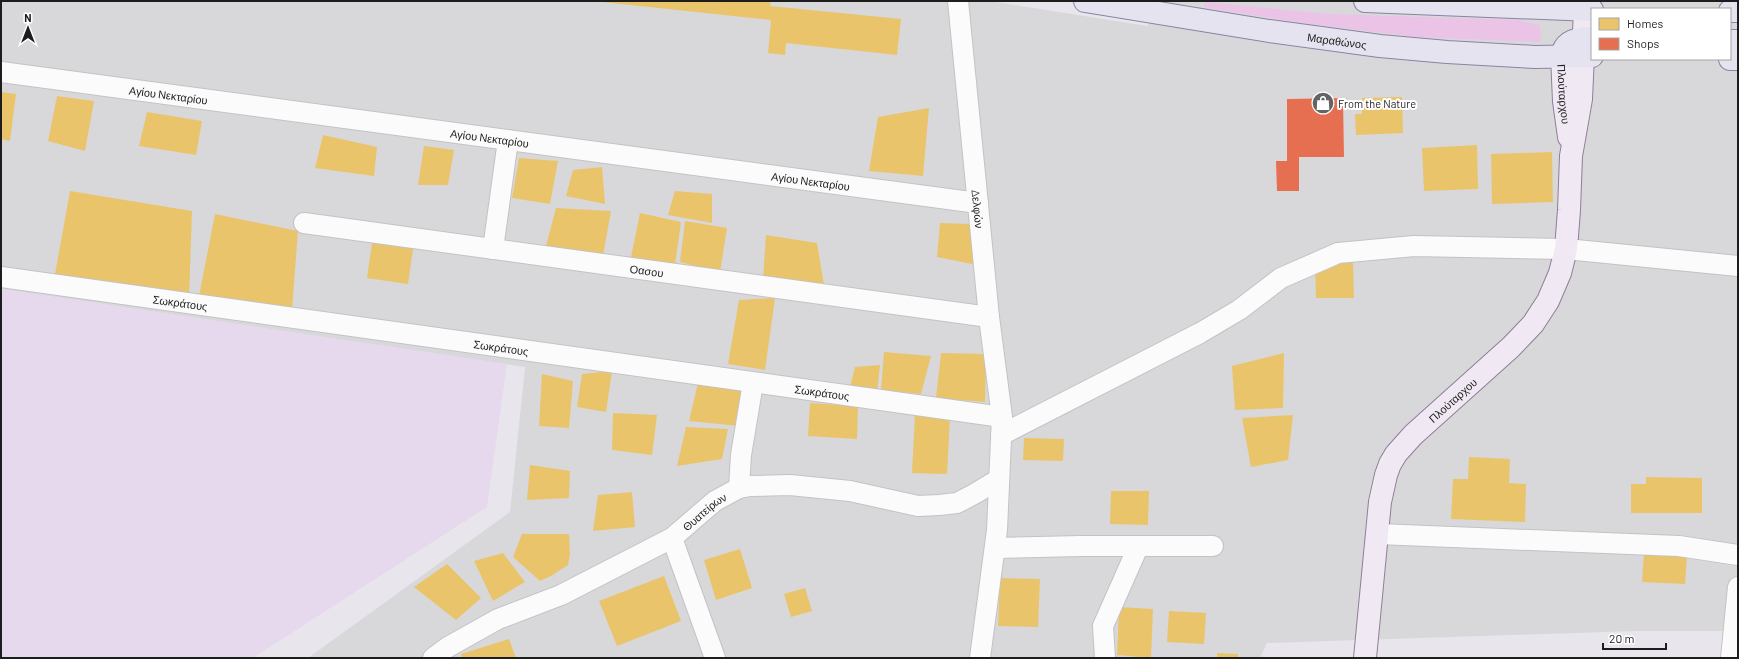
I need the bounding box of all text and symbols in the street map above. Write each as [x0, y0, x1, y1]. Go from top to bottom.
north arrow [8, 8, 48, 48]
legend [1591, 8, 1731, 60]
text: N [24, 11, 32, 24]
text: Homes [1627, 16, 1664, 30]
street label: Μαραθώνος [1306, 30, 1367, 51]
text: Shops [1627, 36, 1660, 50]
street label: Πλούταρχου [1556, 64, 1574, 125]
street label: Αγίου Νεκταρίου [128, 83, 209, 106]
shop icon: From the Nature [1310, 90, 1336, 116]
place label: From the Nature [1338, 97, 1416, 110]
street label: Αγίου Νεκταρίου [450, 126, 530, 149]
street label: Αγίου Νεκταρίου [771, 169, 851, 192]
street label: Δελφών [970, 189, 987, 229]
street label: Οασου [629, 261, 664, 279]
street label: Σωκράτους [152, 292, 208, 312]
street label: Σωκράτους [473, 337, 529, 357]
street label: Πλούταρχου [1426, 375, 1479, 425]
street label: Σωκράτους [794, 382, 850, 402]
street label: Θυατείρων [679, 489, 729, 533]
scale bar [1603, 625, 1666, 651]
text: 20 m [1609, 631, 1635, 645]

